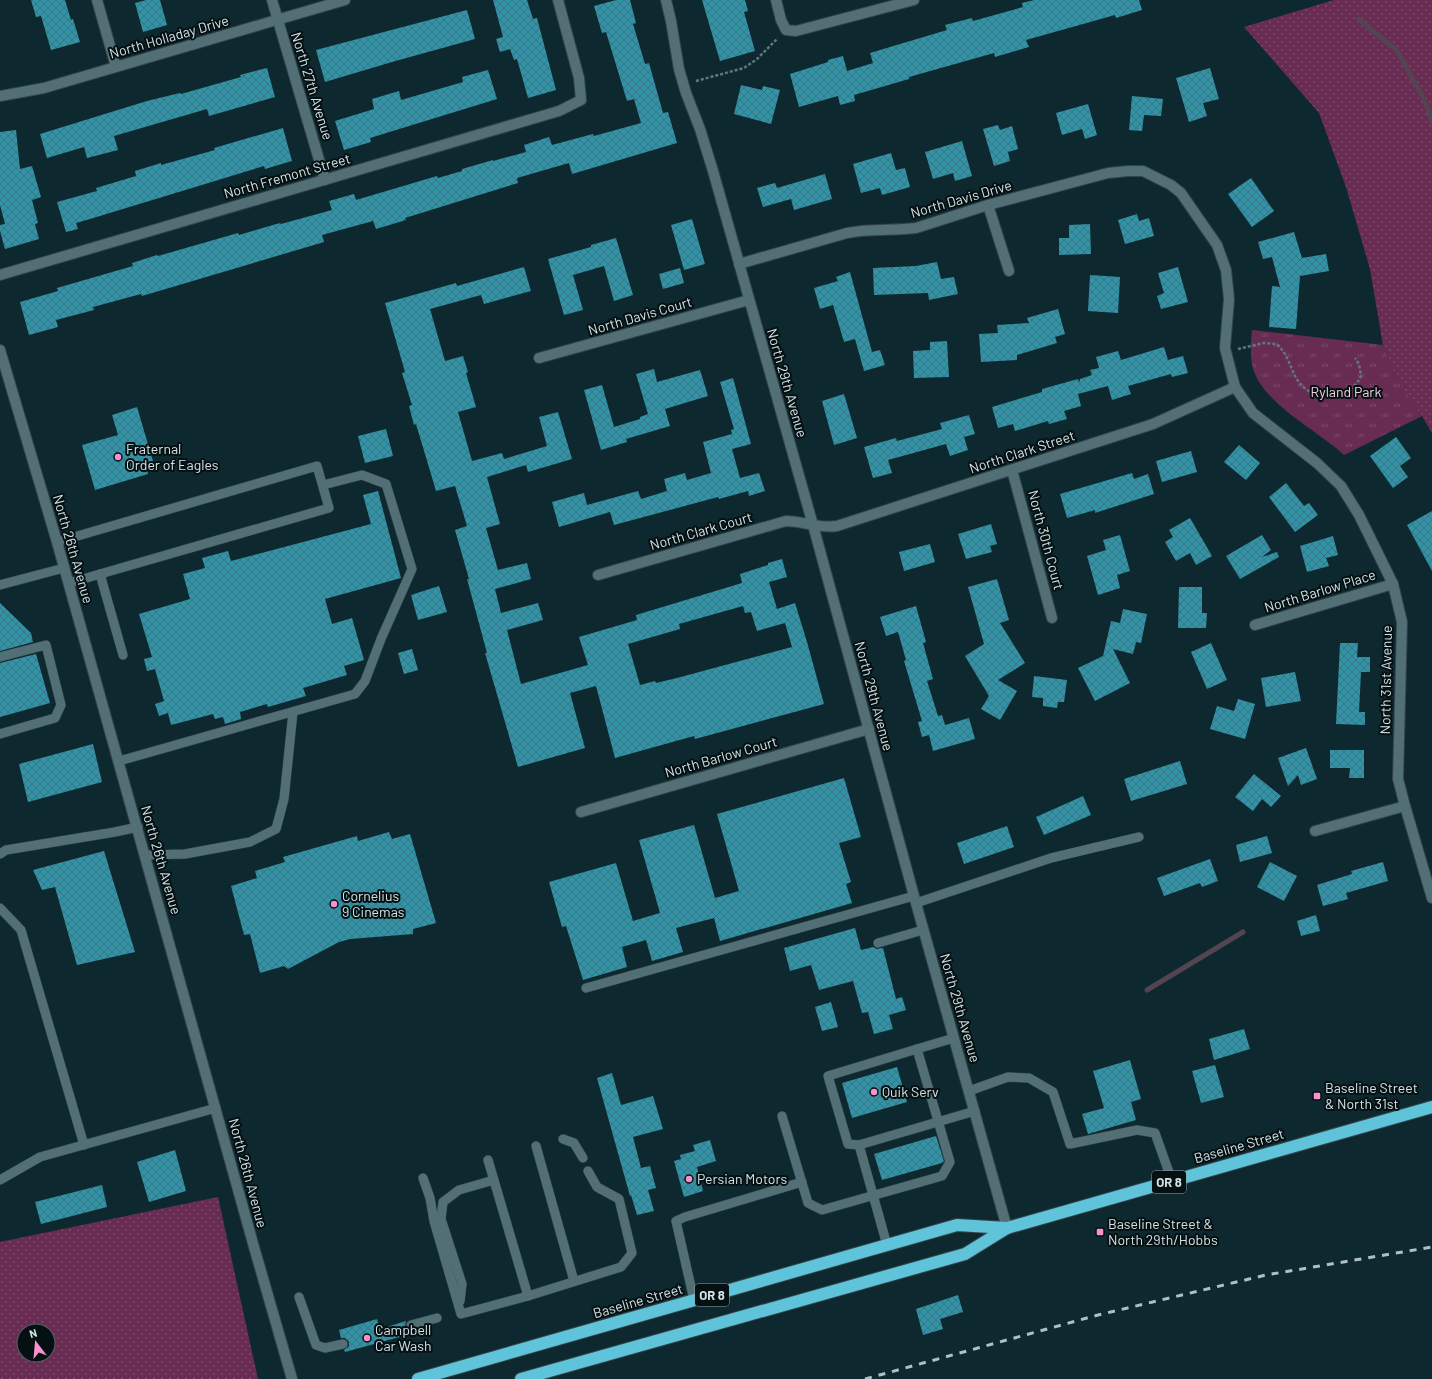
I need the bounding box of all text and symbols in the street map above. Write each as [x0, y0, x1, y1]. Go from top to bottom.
street label: North Holladay Drive [107, 11, 231, 62]
street label: North 27th Avenue [288, 30, 337, 142]
street label: North Fremont Street [222, 149, 352, 202]
street label: North Davis Drive [908, 176, 1013, 221]
street label: North Davis Court [586, 293, 694, 338]
street label: North 29th Avenue [764, 326, 811, 439]
park label: Ryland Park [1311, 383, 1381, 400]
street label: North Clark Street [967, 426, 1077, 477]
place label: Fraternal Order of Eagles [126, 440, 219, 473]
marker: Fraternal Order of Eagles [113, 452, 123, 462]
street label: North 30th Court [1025, 488, 1068, 592]
street label: North 26th Avenue [50, 492, 97, 605]
street label: North Clark Court [648, 508, 754, 553]
street label: North Barlow Place [1262, 565, 1378, 616]
street label: North 31st Avenue [1376, 625, 1395, 735]
street label: North 29th Avenue [852, 639, 897, 752]
street label: North Barlow Court [663, 732, 779, 781]
street label: North 26th Avenue [138, 803, 185, 916]
place label: Cornelius 9 Cinemas [342, 887, 405, 920]
marker: Cornelius 9 Cinemas [329, 899, 339, 909]
street label: North 29th Avenue [937, 951, 984, 1064]
place label: Baseline Street & North 31st [1325, 1079, 1418, 1112]
place label: Quik Serv [882, 1083, 939, 1100]
marker: Quik Serv [869, 1087, 879, 1097]
marker: Baseline Street & North 31st [1312, 1091, 1322, 1101]
street label: North 26th Avenue [226, 1116, 271, 1229]
street label: Baseline Street [1192, 1125, 1286, 1166]
place label: Persian Motors [697, 1170, 787, 1187]
road number: OR 8 [1152, 1171, 1186, 1193]
marker: Persian Motors [684, 1174, 694, 1184]
place label: Baseline Street & North 29th/Hobbs [1108, 1215, 1218, 1248]
marker: Baseline Street & North 29th/Hobbs [1095, 1227, 1105, 1237]
street label: Baseline Street [591, 1280, 685, 1321]
road number: OR 8 [695, 1284, 729, 1306]
place label: Campbell Car Wash [375, 1321, 432, 1354]
north arrow [16, 1323, 56, 1363]
text: N [28, 1326, 38, 1340]
marker: Campbell Car Wash [362, 1333, 372, 1343]

